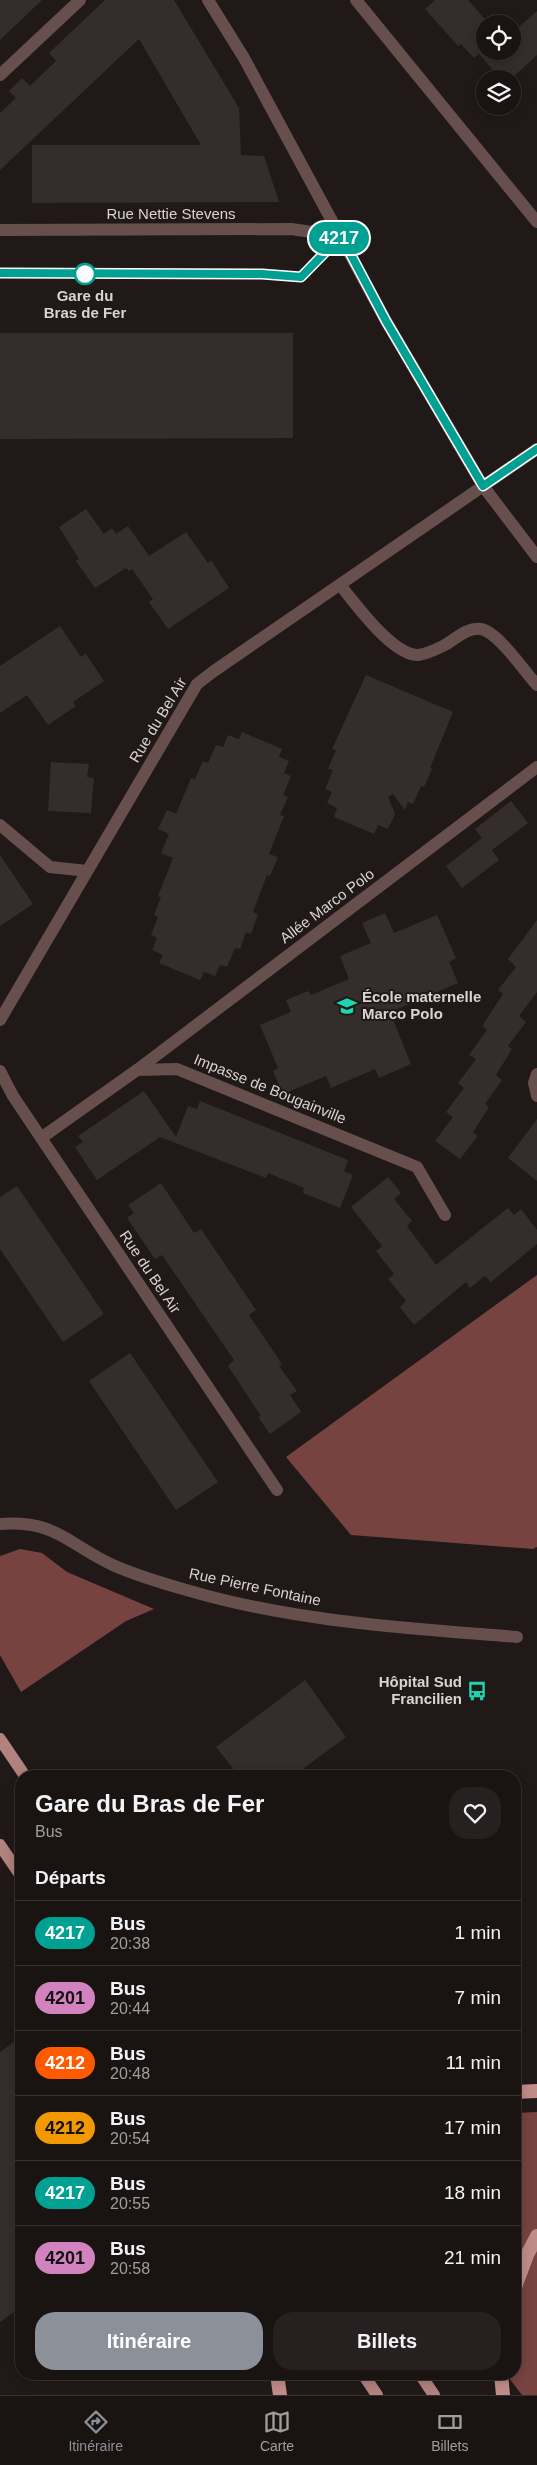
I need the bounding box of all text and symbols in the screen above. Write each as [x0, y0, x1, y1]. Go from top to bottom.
map controls [476, 15, 521, 115]
button: locate [476, 15, 521, 60]
button: layers [476, 70, 521, 115]
street label: Rue Nettie Stevens [106, 205, 236, 222]
line badge: 4217 [304, 222, 374, 254]
text: 4217 [319, 228, 359, 248]
marker: Gare du Bras de Fer [74, 263, 96, 285]
place label: Gare du Bras de Fer [44, 287, 126, 321]
street label: Rue du Bel Air [126, 674, 190, 765]
street label: Allée Marco Polo [276, 865, 377, 947]
place label: École maternelle Marco Polo [362, 988, 481, 1022]
school or university icon: École maternelle Marco Polo [336, 995, 358, 1017]
street label: Impasse de Bougainville [192, 1050, 349, 1127]
street label: Rue du Bel Air [117, 1227, 184, 1316]
street label: Rue Pierre Fontaine [188, 1564, 323, 1609]
place label: Hôpital Sud Francilien [379, 1673, 462, 1707]
bus stop icon: Hôpital Sud Francilien [466, 1680, 488, 1702]
button: heart [449, 1787, 501, 1839]
text: Gare du Bras de Fer [35, 1790, 264, 1817]
text: Bus [35, 1823, 63, 1840]
text: Départs [35, 1867, 106, 1888]
text: Bus [110, 1913, 146, 1934]
text: 1 min [455, 1922, 501, 1943]
text: 4217 [45, 1923, 85, 1943]
text: 20:38 [110, 1935, 150, 1952]
text: Bus [110, 1978, 146, 1999]
text: 7 min [455, 1987, 501, 2008]
text: 4201 [45, 1988, 85, 2008]
text: 20:44 [110, 2000, 150, 2017]
text: Bus [110, 2043, 146, 2064]
text: 11 min [445, 2052, 501, 2073]
text: 4212 [45, 2053, 85, 2073]
text: 20:48 [110, 2065, 150, 2082]
text: Bus [110, 2108, 146, 2129]
text: 17 min [444, 2117, 501, 2138]
text: 4212 [45, 2118, 85, 2138]
text: 20:54 [110, 2130, 150, 2147]
text: Bus [110, 2173, 146, 2194]
text: 18 min [444, 2182, 501, 2203]
text: 4217 [45, 2183, 85, 2203]
text: 20:55 [110, 2195, 150, 2212]
text: Bus [110, 2238, 146, 2259]
text: 21 min [444, 2247, 501, 2268]
text: 4201 [45, 2248, 85, 2268]
text: 20:58 [110, 2260, 150, 2277]
button: Itinéraire [35, 2312, 263, 2370]
button: Billets [273, 2312, 501, 2370]
tab: Itinéraire [68, 2408, 123, 2454]
tab: Carte [260, 2408, 294, 2454]
tab: Billets [431, 2408, 468, 2454]

